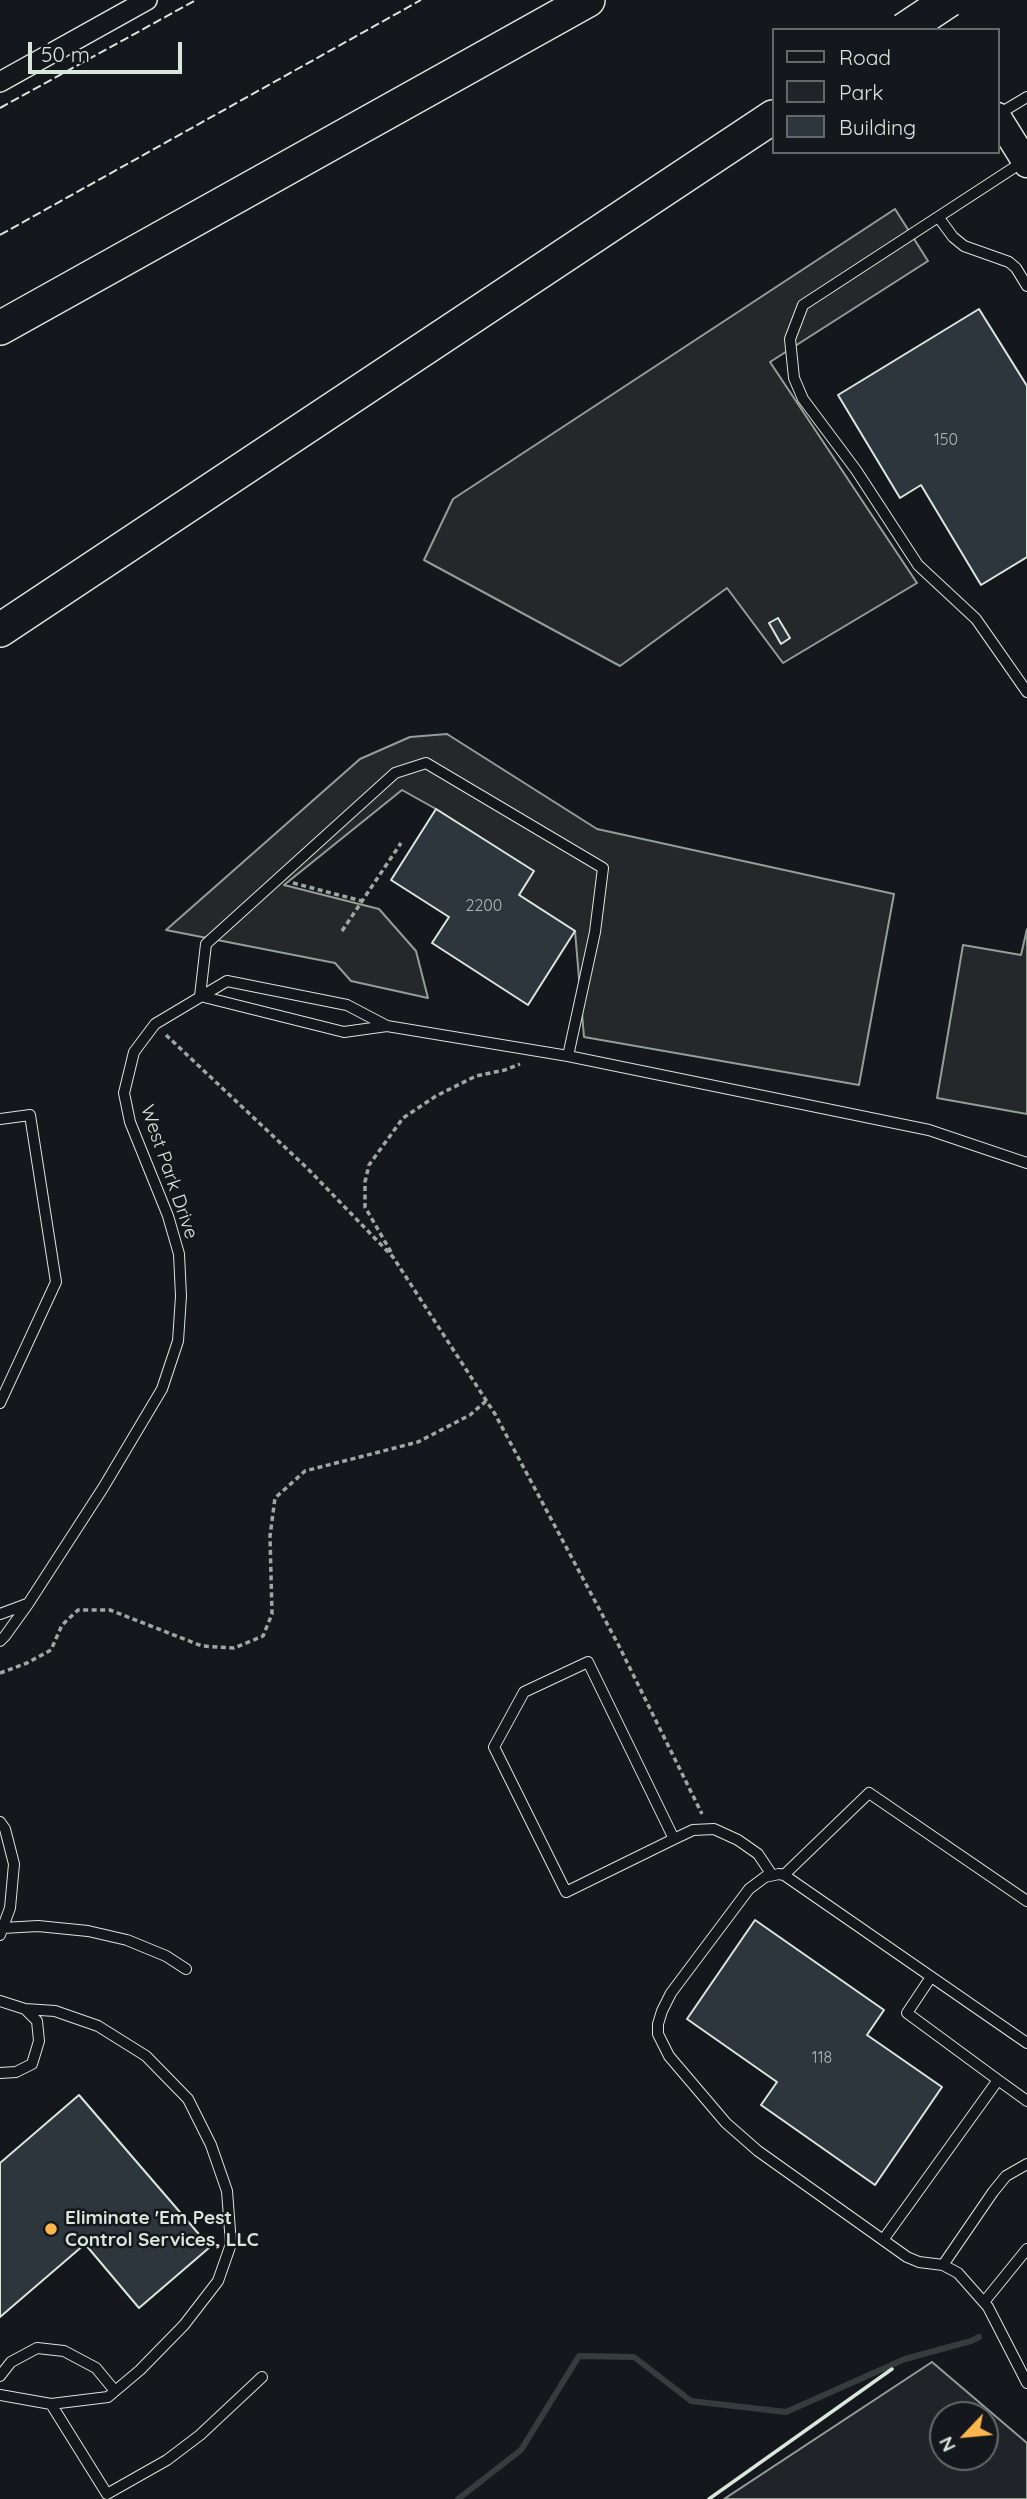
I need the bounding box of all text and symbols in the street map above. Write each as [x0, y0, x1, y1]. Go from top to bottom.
scale bar [32, 28, 186, 72]
legend [772, 28, 999, 154]
text: 50 m [41, 41, 90, 67]
text: Road [839, 44, 891, 70]
text: Park [839, 79, 883, 105]
text: Building [839, 114, 916, 140]
house number: 150 [934, 430, 958, 450]
house number: 2200 [466, 896, 502, 916]
street label: West Park Drive [135, 1102, 203, 1242]
house number: 118 [812, 2048, 832, 2068]
place label: Eliminate 'Em Pest Control Services, LLC [65, 2207, 259, 2251]
marker: Eliminate 'Em Pest Control Services, LLC [43, 2221, 59, 2237]
north arrow [929, 2401, 999, 2471]
text: N [933, 2433, 961, 2456]

